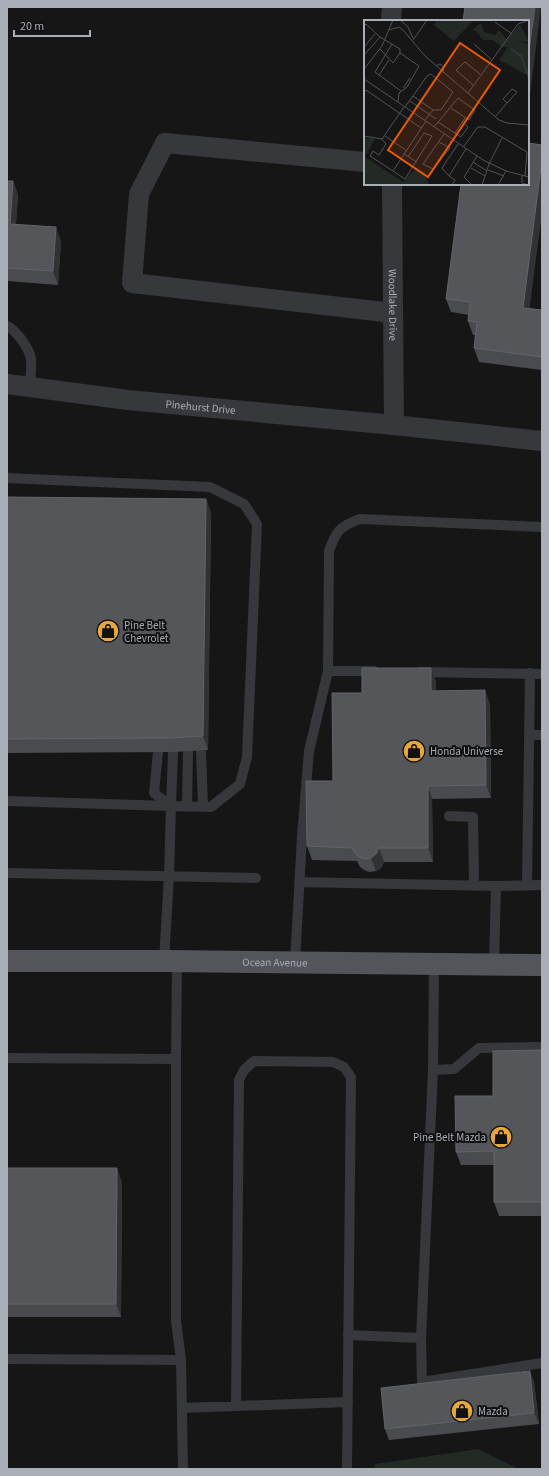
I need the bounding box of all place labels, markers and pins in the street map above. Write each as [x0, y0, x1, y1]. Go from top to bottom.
shop icon: Pine Belt Chevrolet [95, 618, 121, 644]
place label: Pine Belt Chevrolet [124, 618, 169, 646]
shop icon: Honda Universe [401, 738, 427, 764]
place label: Honda Universe [430, 744, 504, 759]
shop icon: Pine Belt Mazda [488, 1124, 514, 1150]
place label: Pine Belt Mazda [413, 1130, 486, 1145]
shop icon: Mazda [449, 1398, 475, 1424]
place label: Mazda [478, 1404, 508, 1419]

